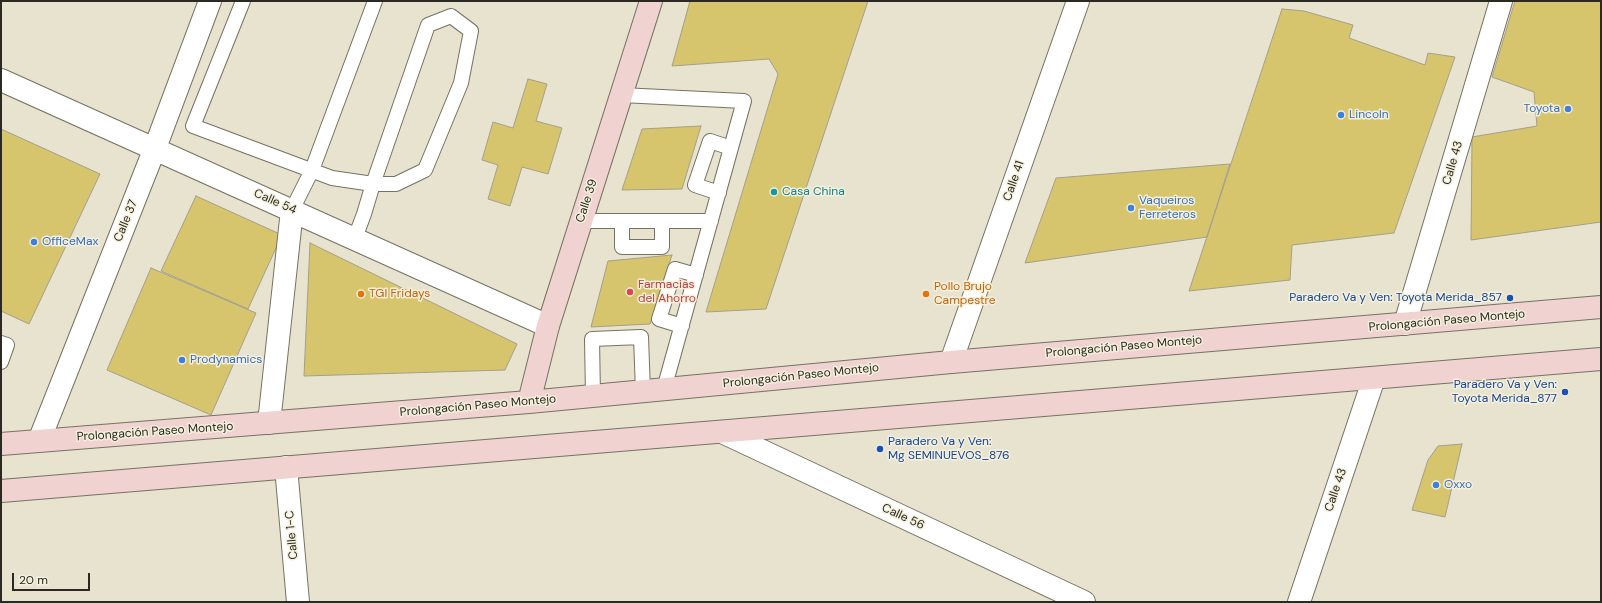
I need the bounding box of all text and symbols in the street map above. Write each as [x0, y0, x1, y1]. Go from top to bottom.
place label: Toyota [1523, 102, 1560, 116]
marker: Toyota [1563, 104, 1573, 114]
place label: Lincoln [1349, 108, 1389, 122]
marker: Lincoln [1336, 110, 1346, 120]
street label: Calle 43 [1440, 139, 1466, 187]
street label: Calle 41 [1000, 159, 1028, 203]
street label: Calle 39 [573, 177, 601, 225]
place label: Casa China [782, 185, 845, 199]
street label: Calle 54 [251, 186, 299, 218]
marker: Casa China [769, 187, 779, 197]
place label: Vaqueiros Ferreteros [1139, 194, 1196, 222]
street label: Calle 37 [111, 198, 141, 244]
marker: Vaqueiros Ferreteros [1126, 203, 1136, 213]
place label: OfficeMax [42, 235, 98, 249]
marker: OfficeMax [29, 237, 39, 247]
place label: Farmacias del Ahorro [638, 278, 696, 306]
place label: Pollo Brujo Campestre [934, 280, 996, 308]
place label: TGI Fridays [369, 287, 430, 301]
marker: Farmacias del Ahorro [625, 287, 635, 297]
marker: TGI Fridays [356, 289, 366, 299]
marker: Pollo Brujo Campestre [921, 289, 931, 299]
place label: Paradero Va y Ven: Toyota Merida_857 [1289, 291, 1502, 305]
marker: Paradero Va y Ven: Toyota Merida_857 [1505, 293, 1515, 303]
street label: Prolongación Paseo Montejo [1368, 307, 1526, 335]
street label: Prolongación Paseo Montejo [1045, 333, 1203, 361]
place label: Prodynamics [190, 353, 262, 367]
marker: Prodynamics [177, 355, 187, 365]
street label: Prolongación Paseo Montejo [722, 361, 880, 391]
place label: Paradero Va y Ven: Toyota Merida_877 [1452, 378, 1557, 406]
marker: Paradero Va y Ven: Toyota Merida_877 [1560, 387, 1570, 397]
street label: Prolongación Paseo Montejo [399, 392, 557, 420]
street label: Prolongación Paseo Montejo [76, 419, 234, 445]
place label: Paradero Va y Ven: Mg SEMINUEVOS_876 [888, 435, 1010, 463]
marker: Paradero Va y Ven: Mg SEMINUEVOS_876 [875, 444, 885, 454]
street label: Calle 43 [1322, 466, 1350, 514]
place label: Oxxo [1444, 478, 1472, 492]
marker: Oxxo [1431, 480, 1441, 490]
street label: Calle 56 [879, 501, 927, 533]
street label: Calle 1-C [283, 510, 301, 560]
scale bar [14, 565, 92, 591]
text: 20 m [19, 572, 48, 588]

